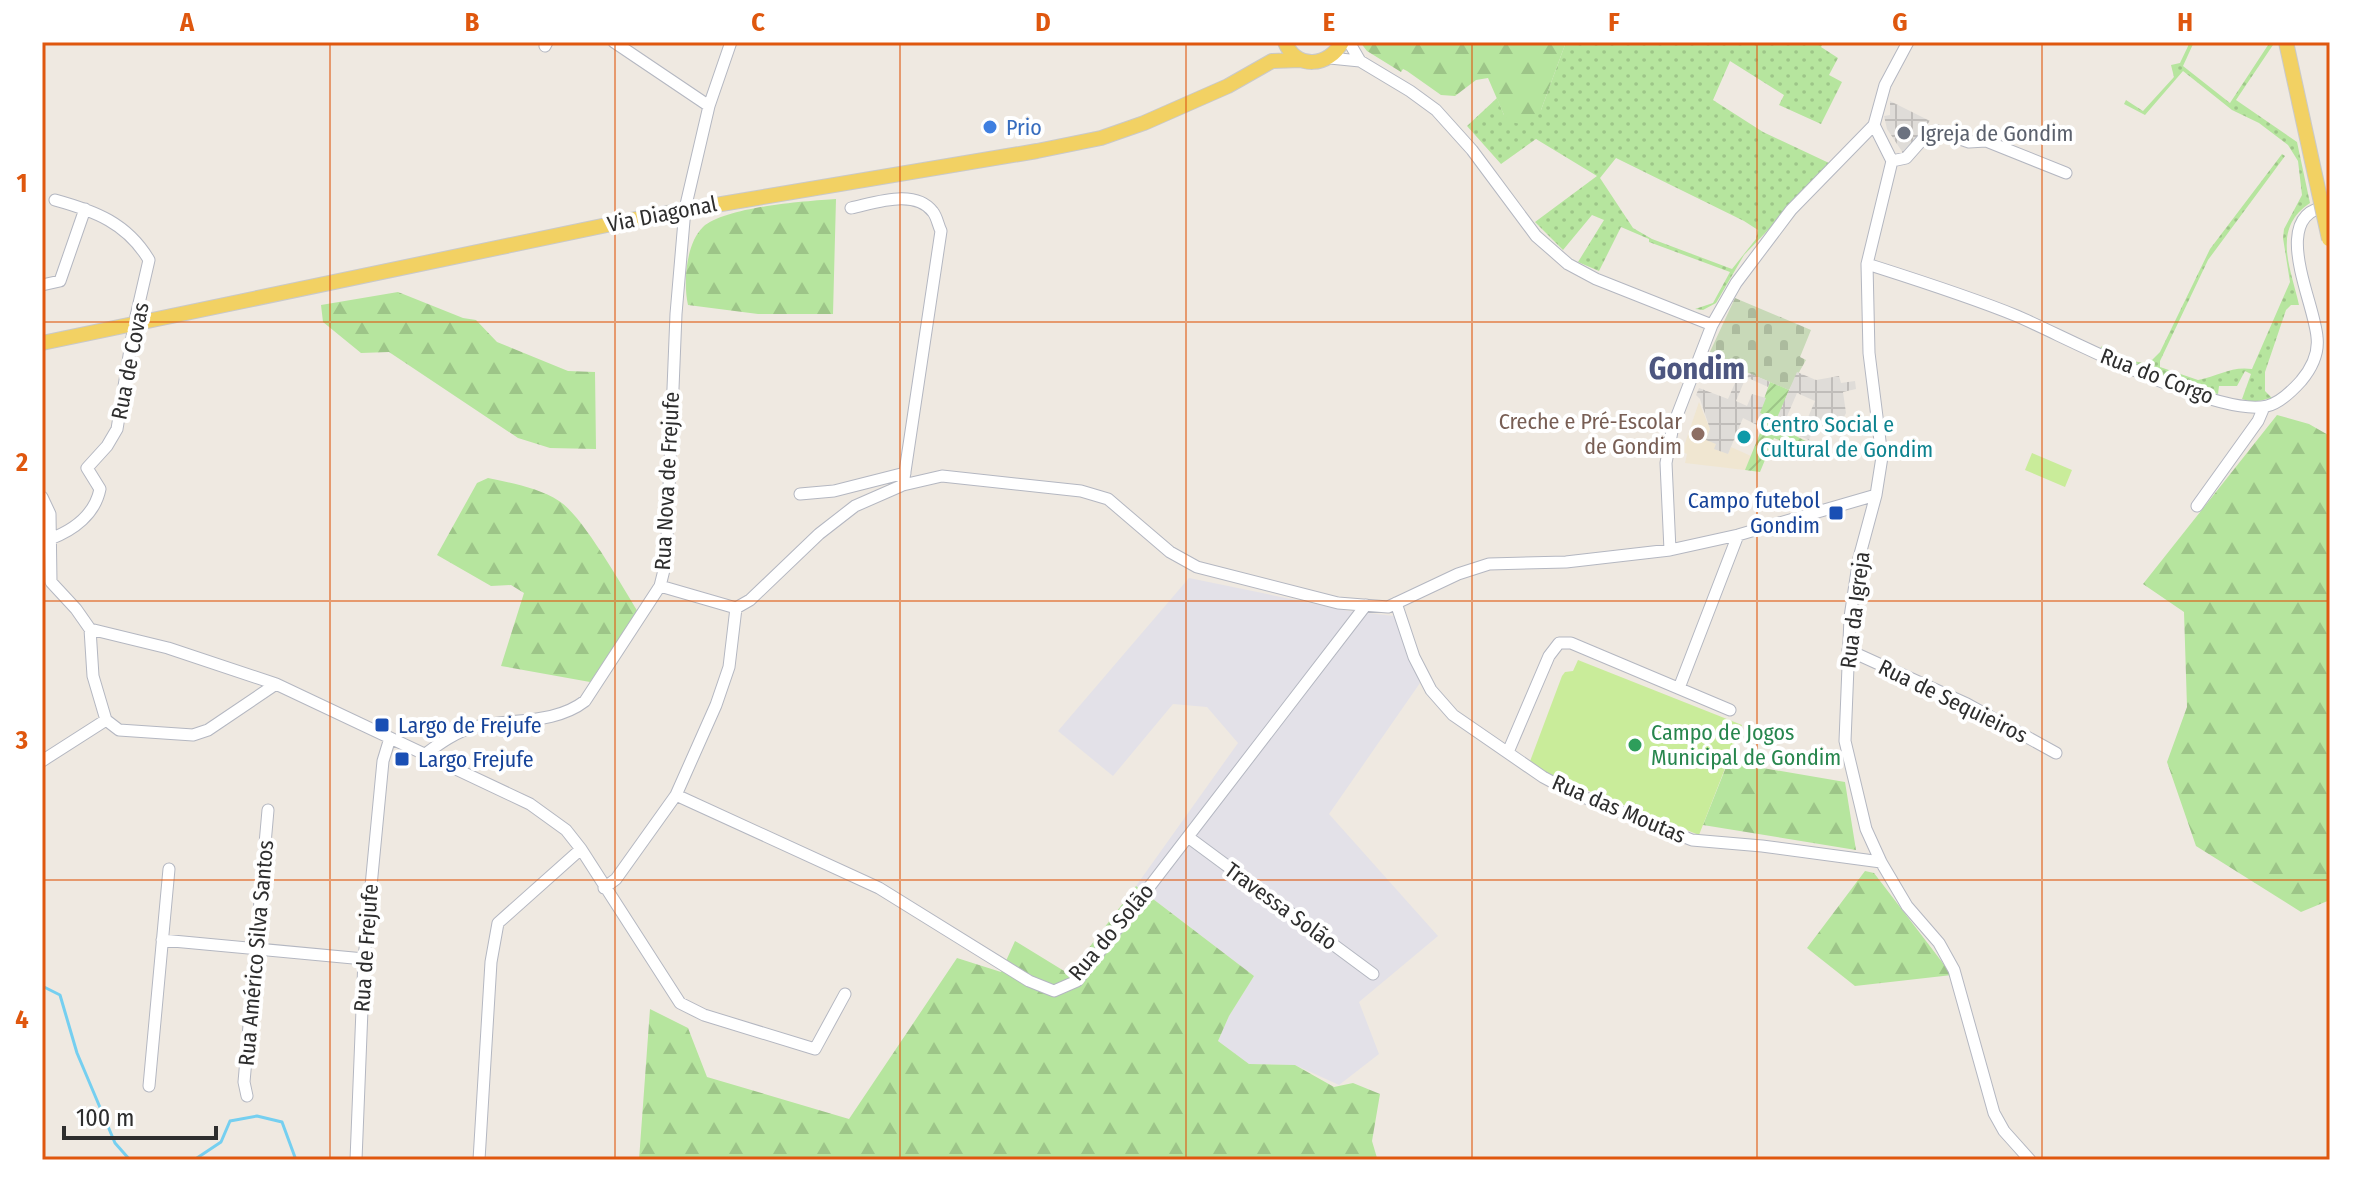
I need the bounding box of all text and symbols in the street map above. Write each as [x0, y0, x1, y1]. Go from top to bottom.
text: A [179, 7, 195, 38]
text: B [465, 7, 480, 38]
text: C [751, 7, 765, 38]
text: D [1035, 7, 1051, 38]
text: E [1323, 7, 1335, 38]
text: F [1608, 7, 1620, 38]
text: G [1892, 7, 1908, 38]
text: H [2177, 7, 2193, 38]
place label: Prio [1006, 114, 1042, 141]
marker: Prio [981, 118, 999, 136]
place label: Igreja de Gondim [1920, 120, 2073, 147]
marker: Igreja de Gondim [1895, 124, 1913, 142]
text: 1 [17, 168, 28, 199]
street label: Via Diagonal [605, 190, 719, 238]
street label: Rua de Covas [105, 300, 155, 422]
street label: Rua do Corgo [2097, 342, 2217, 410]
district label: Gondim [1649, 351, 1745, 387]
street label: Rua Nova de Frejufe [649, 391, 685, 571]
place label: Creche e Pré-Escolar de Gondim [1499, 408, 1682, 460]
place label: Centro Social e Cultural de Gondim [1760, 411, 1933, 463]
marker: Creche e Pré-Escolar de Gondim [1689, 425, 1707, 443]
marker: Centro Social e Cultural de Gondim [1735, 428, 1753, 446]
text: 2 [15, 447, 28, 478]
place label: Campo futebol Gondim [1688, 487, 1820, 539]
marker: Campo futebol Gondim [1827, 504, 1845, 522]
street label: Rua da Igreja [1834, 550, 1876, 670]
street label: Rua de Sequieiros [1874, 653, 2032, 749]
place label: Largo de Frejufe [398, 712, 542, 739]
marker: Largo de Frejufe [373, 716, 391, 734]
place label: Campo de Jogos Municipal de Gondim [1651, 719, 1841, 771]
text: 3 [15, 725, 28, 756]
marker: Campo de Jogos Municipal de Gondim [1626, 736, 1644, 754]
place label: Largo Frejufe [418, 746, 534, 773]
marker: Largo Frejufe [393, 750, 411, 768]
street label: Rua das Moutas [1548, 769, 1690, 849]
street label: Rua Américo Silva Santos [233, 839, 279, 1067]
street label: Travessa Solão [1219, 856, 1343, 956]
street label: Rua do Solão [1063, 878, 1159, 986]
street label: Rua de Frejufe [348, 883, 384, 1013]
text: 4 [15, 1004, 29, 1035]
scale bar [64, 1090, 216, 1140]
text: 100 m [76, 1104, 134, 1132]

